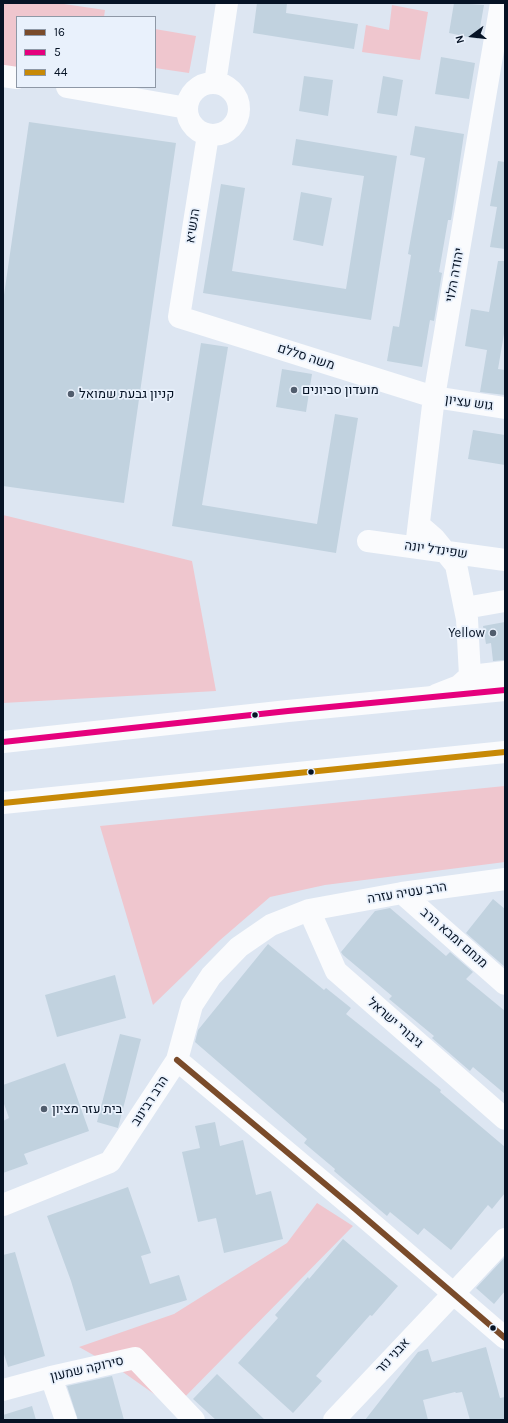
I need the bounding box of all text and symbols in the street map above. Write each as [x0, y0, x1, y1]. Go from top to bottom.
legend [16, 16, 156, 88]
north arrow [452, 16, 492, 56]
text: 16 [54, 25, 65, 39]
text: N [453, 34, 467, 45]
text: 5 [54, 45, 61, 59]
text: 44 [54, 65, 67, 79]
street label: הנשיא [183, 208, 203, 244]
street label: יהודה הלוי [443, 247, 467, 303]
street label: משה סללם [275, 340, 337, 374]
place label: מועדון סביונים [302, 382, 379, 398]
marker: מועדון סביונים [289, 385, 299, 395]
place label: קניון גבעת שמואל [79, 386, 174, 402]
marker: קניון גבעת שמואל [66, 389, 76, 399]
street label: גוש עציון [444, 392, 494, 414]
street label: שפינדל יונה [403, 538, 469, 562]
place label: Yellow [448, 625, 485, 641]
marker: Yellow [488, 628, 498, 638]
unlabelled marker [250, 710, 260, 720]
unlabelled marker [306, 767, 316, 777]
street label: הרב עטיה עזרה [366, 879, 448, 907]
street label: מנחם זמבא הרב [417, 904, 491, 972]
street label: גיבורי ישראל [364, 995, 426, 1051]
street label: הרב רבינוב [128, 1073, 172, 1129]
place label: בית עזר מציון [52, 1101, 122, 1117]
marker: בית עזר מציון [39, 1104, 49, 1114]
unlabelled marker [488, 1323, 498, 1333]
street label: אבני נזר [373, 1335, 413, 1377]
street label: סירוקה שמעון [49, 1353, 125, 1385]

